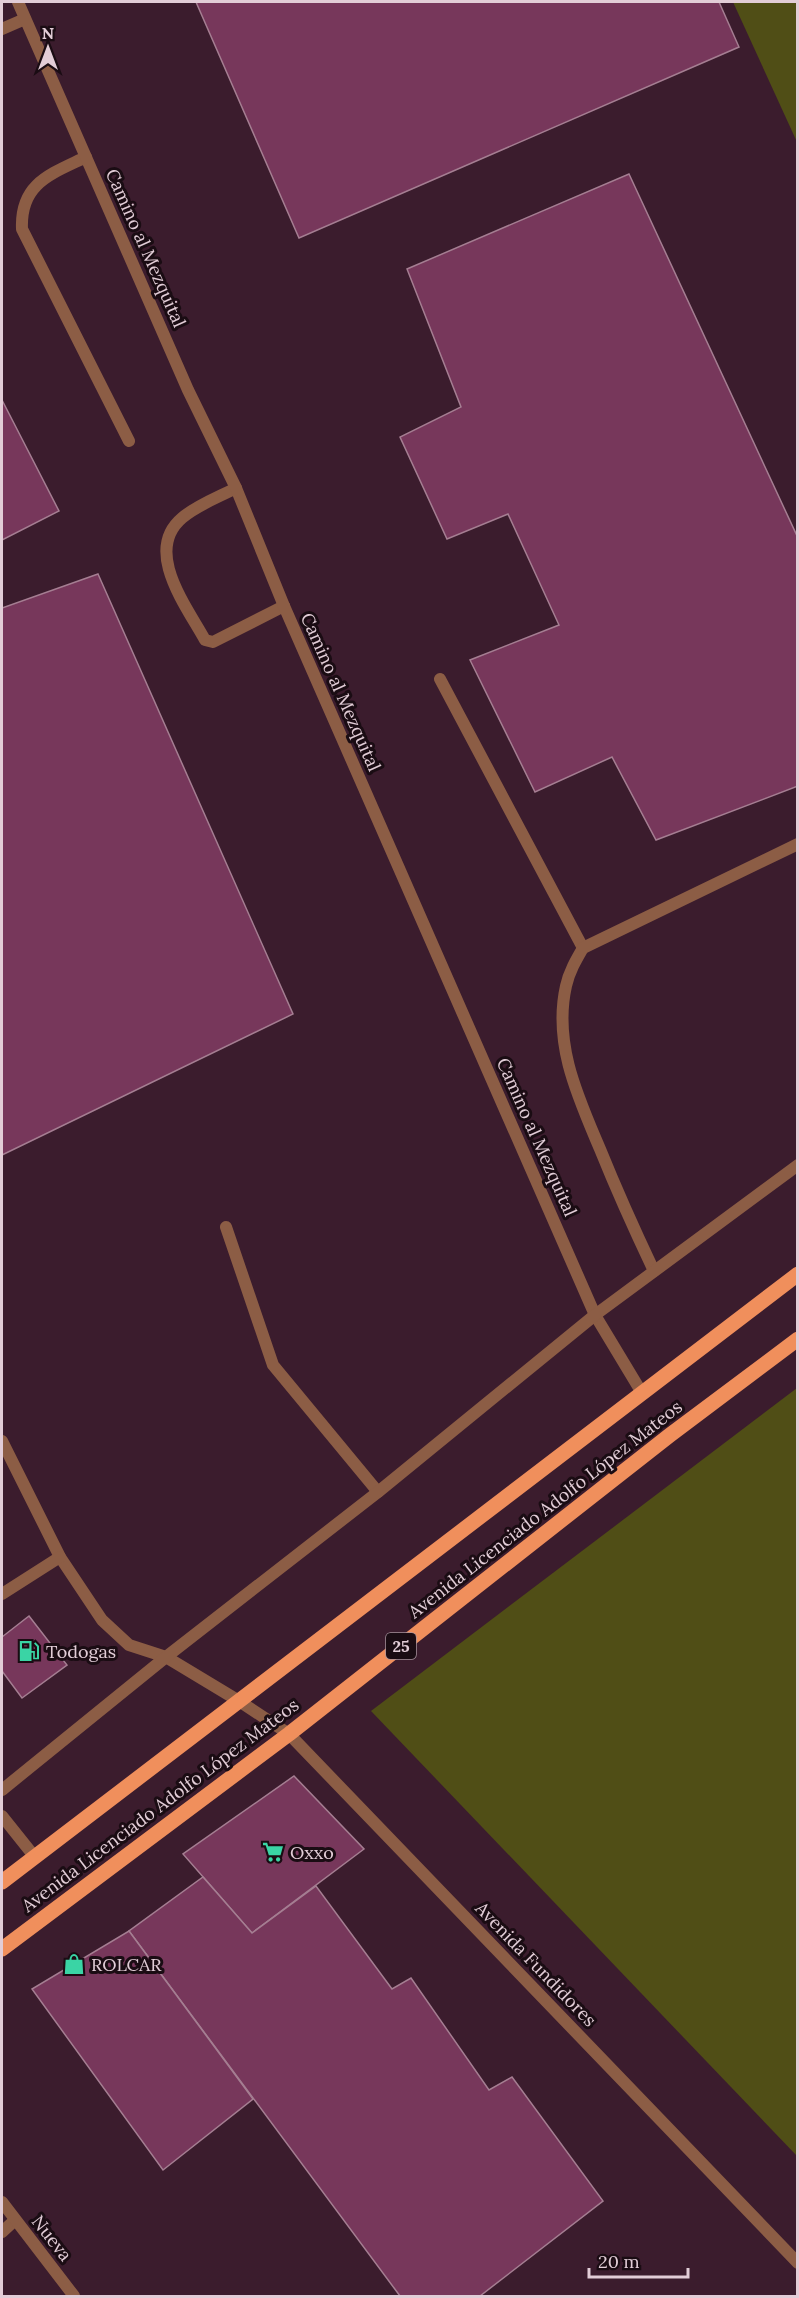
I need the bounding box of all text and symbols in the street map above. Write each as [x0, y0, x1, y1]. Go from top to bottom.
north arrow [18, 18, 78, 78]
text: N [42, 23, 54, 43]
street label: Camino al Mezquital [101, 165, 191, 331]
street label: Camino al Mezquital [296, 609, 386, 775]
street label: Camino al Mezquital [492, 1054, 582, 1220]
street label: Avenida Licenciado Adolfo López Mateos [403, 1395, 687, 1624]
road number: 25 [386, 1633, 416, 1659]
fuel station icon: Todogas [17, 1639, 41, 1663]
place label: Todogas [46, 1640, 116, 1663]
street label: Avenida Licenciado Adolfo López Mateos [16, 1693, 303, 1917]
supermarket icon: Oxxo [261, 1840, 285, 1864]
place label: Oxxo [290, 1841, 334, 1864]
street label: Avenida Fundidores [470, 1896, 601, 2031]
shop icon: ROLCAR [62, 1952, 86, 1976]
place label: ROLCAR [91, 1953, 162, 1976]
street label: Nueva [27, 2210, 77, 2266]
scale bar [589, 2241, 688, 2279]
text: 20 m [598, 2250, 640, 2273]

